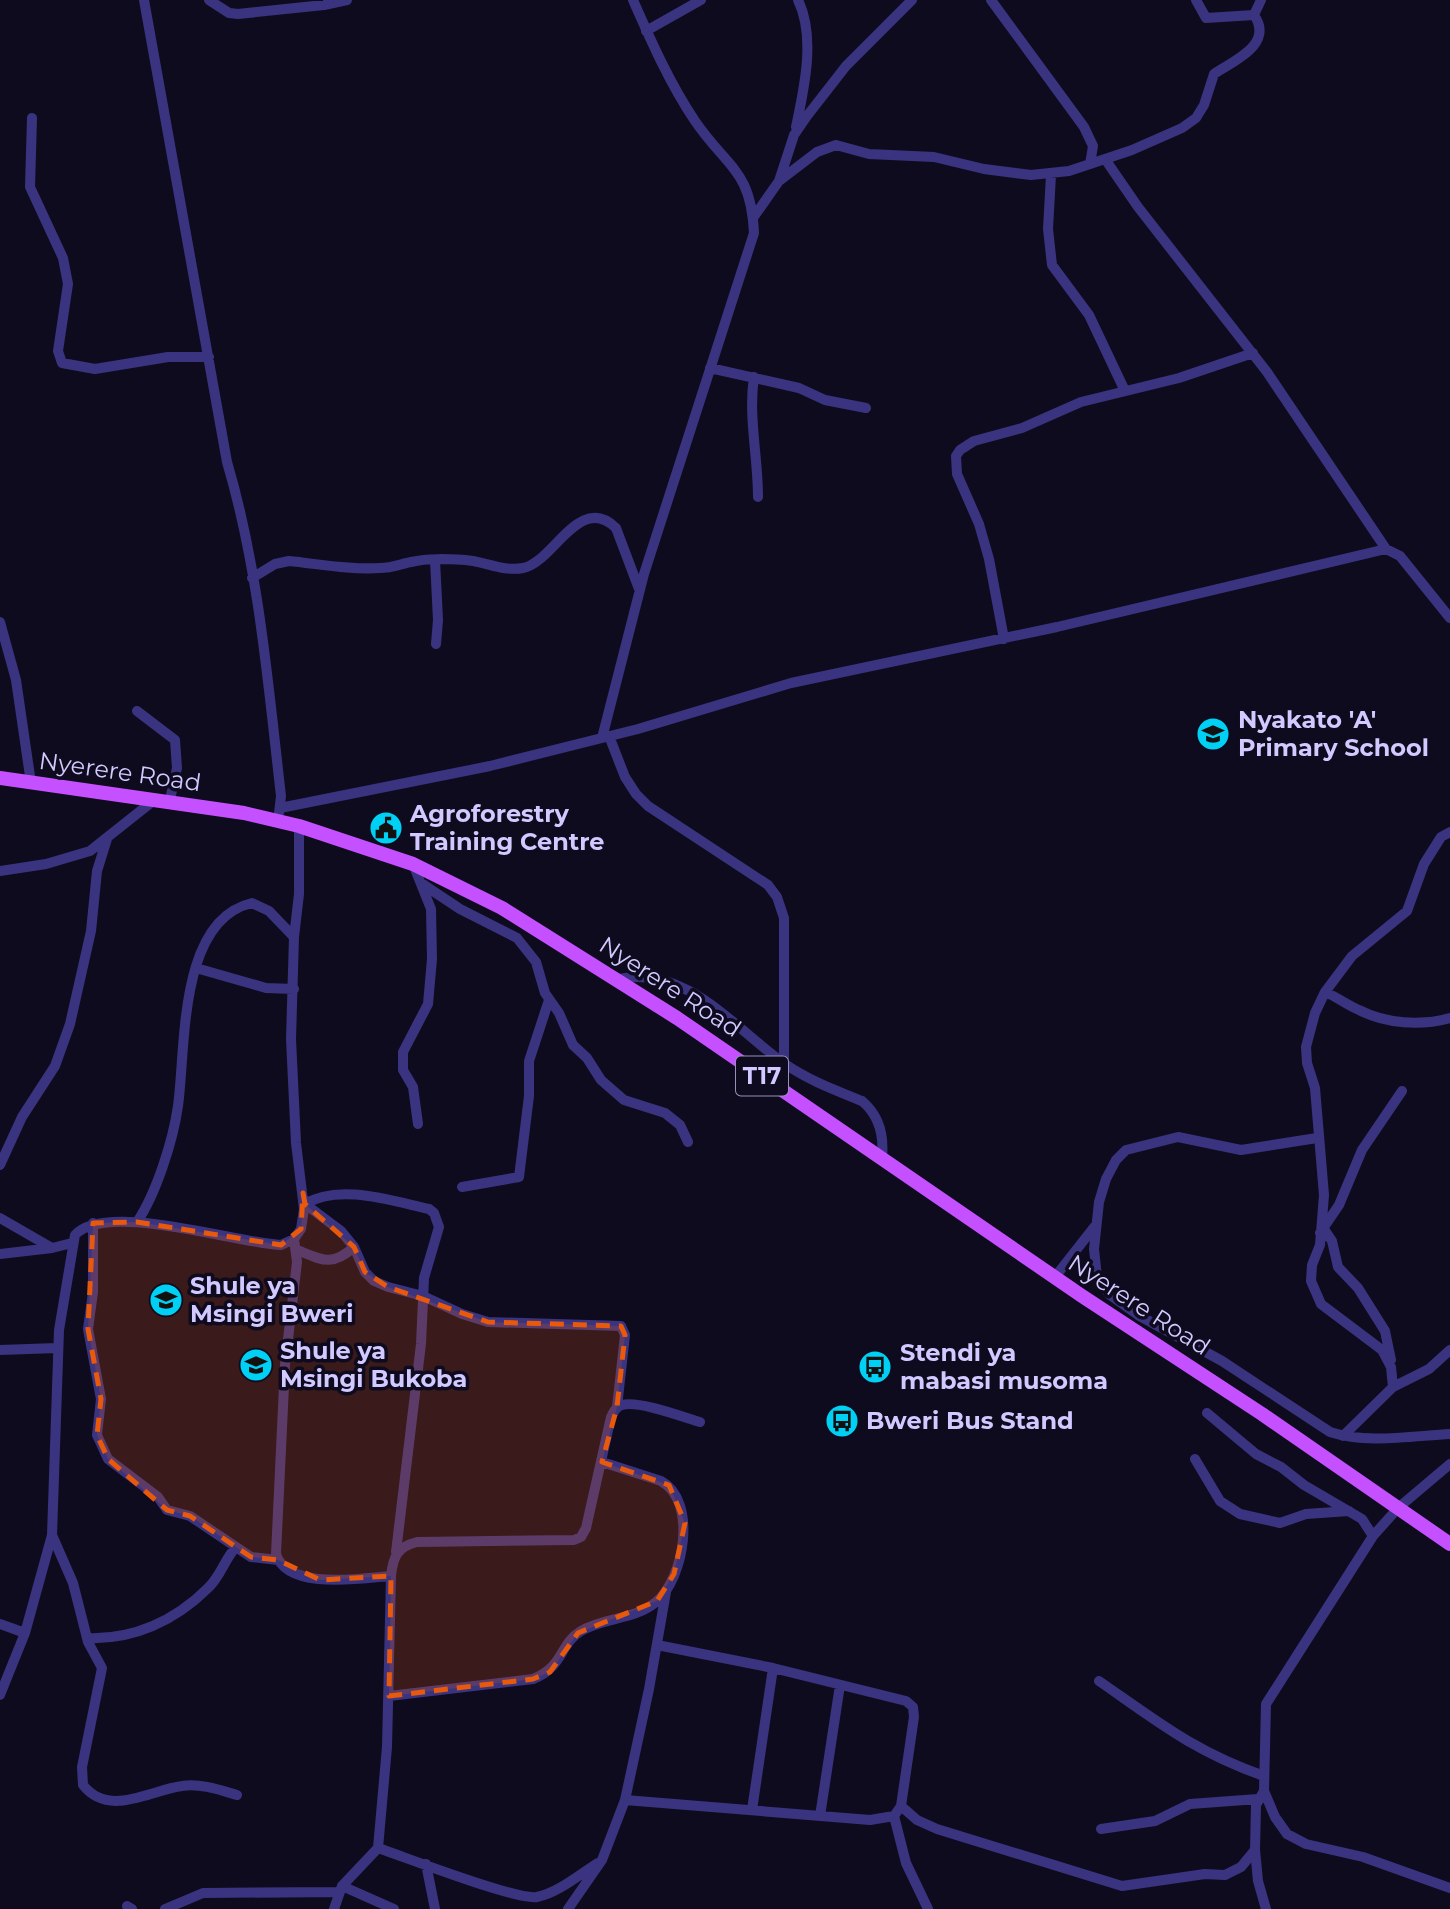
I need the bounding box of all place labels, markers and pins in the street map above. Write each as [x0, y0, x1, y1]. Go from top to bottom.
place label: Nyakato 'A' Primary School [1238, 705, 1429, 762]
school or university icon: Nyakato 'A' Primary School [1194, 715, 1232, 753]
place label: Agroforestry Training Centre [409, 799, 604, 856]
public building icon: Agroforestry Training Centre [367, 809, 405, 847]
place label: Shule ya Msingi Bweri [190, 1271, 354, 1328]
school or university icon: Shule ya Msingi Bweri [147, 1281, 185, 1319]
place label: Shule ya Msingi Bukoba [280, 1336, 467, 1393]
place label: Stendi ya mabasi musoma [900, 1338, 1108, 1395]
school or university icon: Shule ya Msingi Bukoba [237, 1346, 275, 1384]
bus stop icon: Stendi ya mabasi musoma [856, 1348, 894, 1386]
bus stop icon: Bweri Bus Stand [823, 1402, 861, 1440]
place label: Bweri Bus Stand [866, 1406, 1074, 1435]

